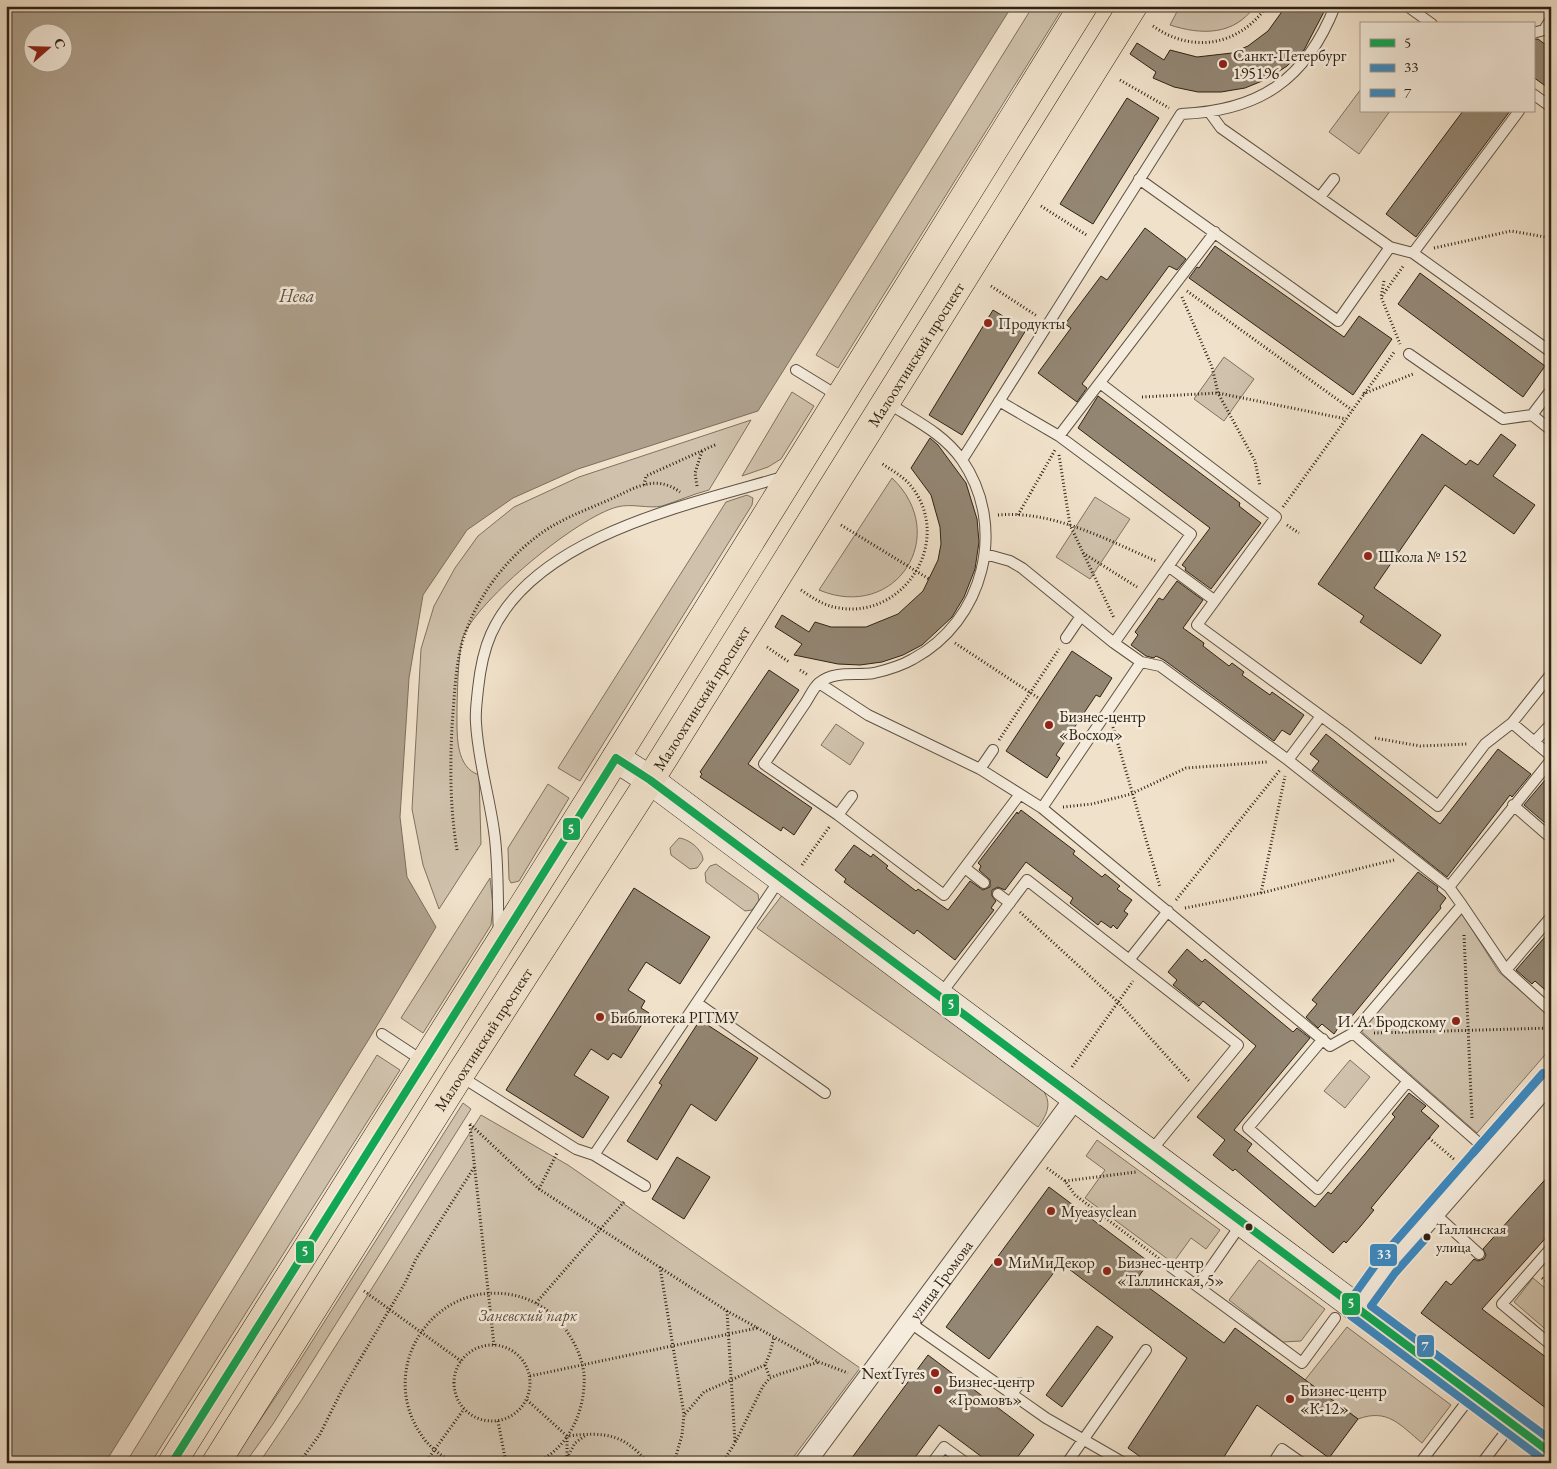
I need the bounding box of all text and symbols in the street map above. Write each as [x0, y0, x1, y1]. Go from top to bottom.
north arrow [22, 22, 72, 72]
legend [1360, 22, 1534, 112]
text: 5 [1404, 33, 1411, 52]
text: С [50, 36, 70, 51]
place label: Санкт-Петербург 195196 [1233, 45, 1347, 84]
text: 33 [1404, 57, 1418, 76]
marker: Санкт-Петербург 195196 [1217, 58, 1229, 70]
text: 7 [1404, 83, 1412, 102]
street label: Малоохтинский проспект [863, 278, 969, 431]
water label: Нева [278, 284, 315, 307]
place label: Продукты [998, 313, 1066, 334]
marker: Продукты [982, 317, 994, 329]
place label: Школа № 152 [1378, 546, 1467, 567]
marker: Школа № 152 [1362, 550, 1374, 562]
street label: Малоохтинский проспект [649, 621, 755, 775]
place label: Бизнес-центр «Восход» [1059, 706, 1146, 745]
marker: Бизнес-центр «Восход» [1043, 719, 1055, 731]
line badge: 5 [562, 817, 581, 841]
text: 5 [567, 820, 575, 838]
street label: Малоохтинский проспект [430, 963, 538, 1115]
line badge: 5 [941, 993, 960, 1017]
text: 5 [947, 995, 955, 1013]
place label: Библиотека РГГМУ [610, 1007, 740, 1028]
marker: Библиотека РГГМУ [594, 1011, 606, 1023]
place label: И. А. Бродскому [1337, 1011, 1447, 1032]
marker: И. А. Бродскому [1450, 1015, 1462, 1027]
place label: Myeasyclean [1061, 1201, 1138, 1222]
marker: Myeasyclean [1045, 1205, 1057, 1217]
place label: Таллинская улица [1436, 1219, 1506, 1256]
unlabelled marker [1244, 1222, 1254, 1232]
marker: Таллинская улица [1422, 1232, 1432, 1242]
street label: улица Громова [905, 1235, 978, 1324]
line badge: 5 [295, 1240, 315, 1264]
text: 5 [301, 1242, 309, 1260]
line badge: 33 [1369, 1243, 1398, 1267]
text: 33 [1377, 1245, 1391, 1263]
place label: МиМиДекор [1008, 1252, 1095, 1273]
place label: Бизнес-центр «Таллинская, 5» [1117, 1252, 1224, 1291]
marker: МиМиДекор [992, 1256, 1004, 1268]
marker: Бизнес-центр «Таллинская, 5» [1101, 1265, 1113, 1277]
line badge: 5 [1341, 1292, 1361, 1316]
text: 5 [1347, 1294, 1355, 1312]
park label: Заневский парк [479, 1305, 578, 1326]
line badge: 7 [1416, 1334, 1435, 1358]
text: 7 [1421, 1337, 1429, 1355]
place label: NextTyres [862, 1363, 925, 1384]
marker: NextTyres [929, 1367, 941, 1379]
place label: Бизнес-центр «Громовъ» [948, 1371, 1035, 1410]
place label: Бизнес-центр «К-12» [1300, 1380, 1387, 1419]
marker: Бизнес-центр «Громовъ» [932, 1384, 944, 1396]
marker: Бизнес-центр «К-12» [1284, 1393, 1296, 1405]

